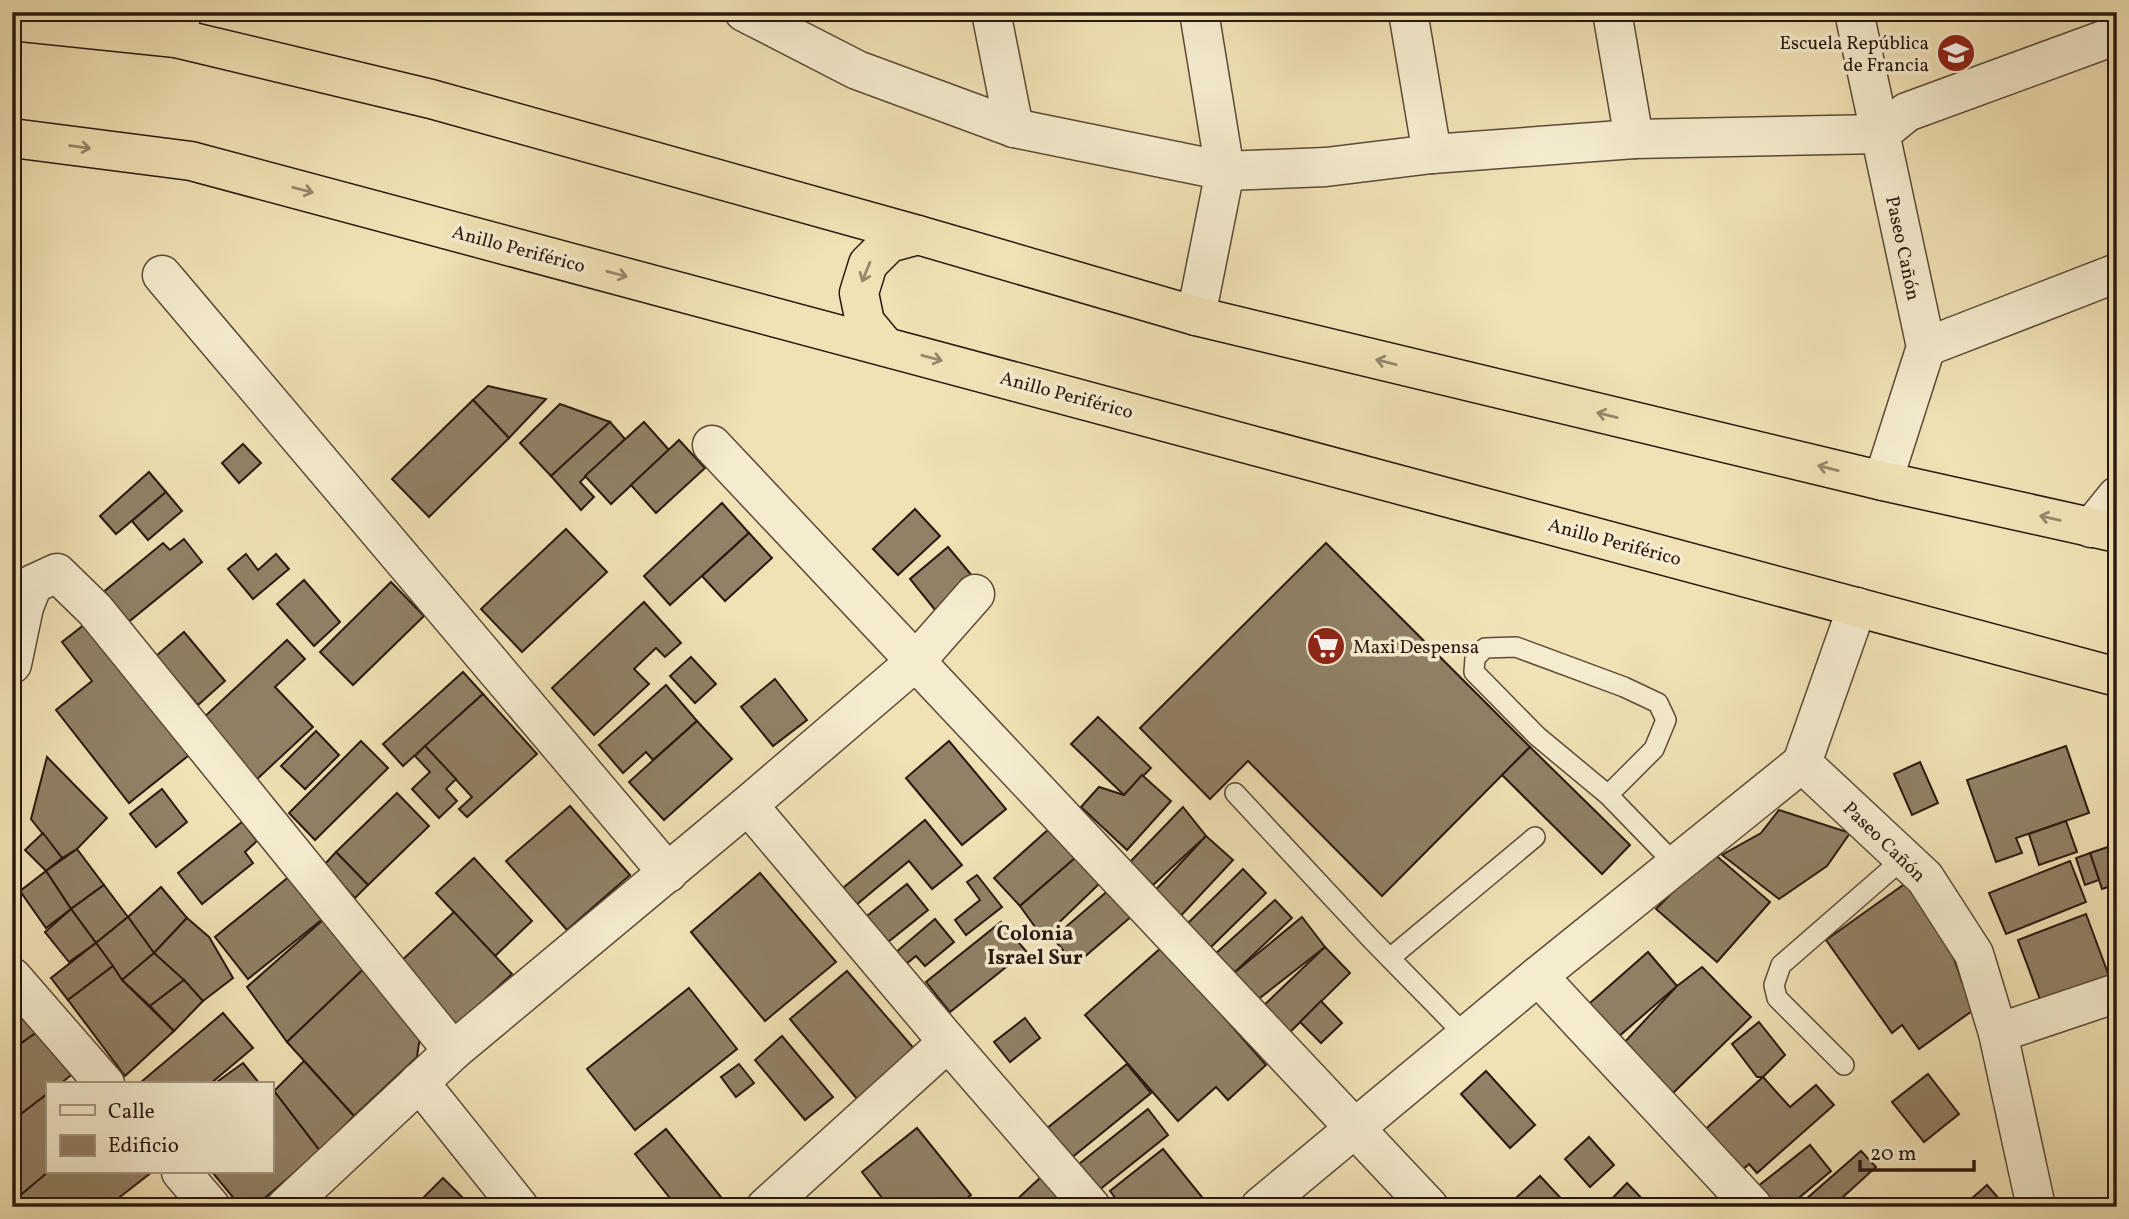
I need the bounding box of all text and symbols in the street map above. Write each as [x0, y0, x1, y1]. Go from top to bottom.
place label: Escuela República de Francia [1780, 31, 1929, 79]
school or university icon: Escuela República de Francia [1935, 32, 1977, 74]
one-way arrow [68, 140, 91, 153]
one-way arrow [292, 185, 314, 198]
street label: Paseo Cañón [1878, 194, 1926, 303]
street label: Anillo Periférico [449, 220, 588, 280]
one-way arrow [859, 261, 872, 282]
one-way arrow [605, 268, 628, 281]
one-way arrow [921, 352, 943, 365]
one-way arrow [1375, 354, 1398, 368]
street label: Anillo Periférico [997, 366, 1136, 426]
one-way arrow [1596, 408, 1619, 421]
one-way arrow [1817, 461, 1840, 474]
one-way arrow [2039, 511, 2062, 525]
street label: Anillo Periférico [1545, 513, 1684, 573]
supermarket icon: Maxi Despensa [1305, 625, 1347, 667]
place label: Maxi Despensa [1353, 635, 1479, 661]
street label: Paseo Cañón [1836, 796, 1931, 889]
district label: Colonia Israel Sur [987, 920, 1083, 973]
legend [46, 1082, 273, 1174]
text: Calle [108, 1098, 155, 1127]
scale bar [1860, 1128, 1973, 1172]
text: Edificio [108, 1132, 179, 1161]
text: 20 m [1870, 1140, 1916, 1169]

